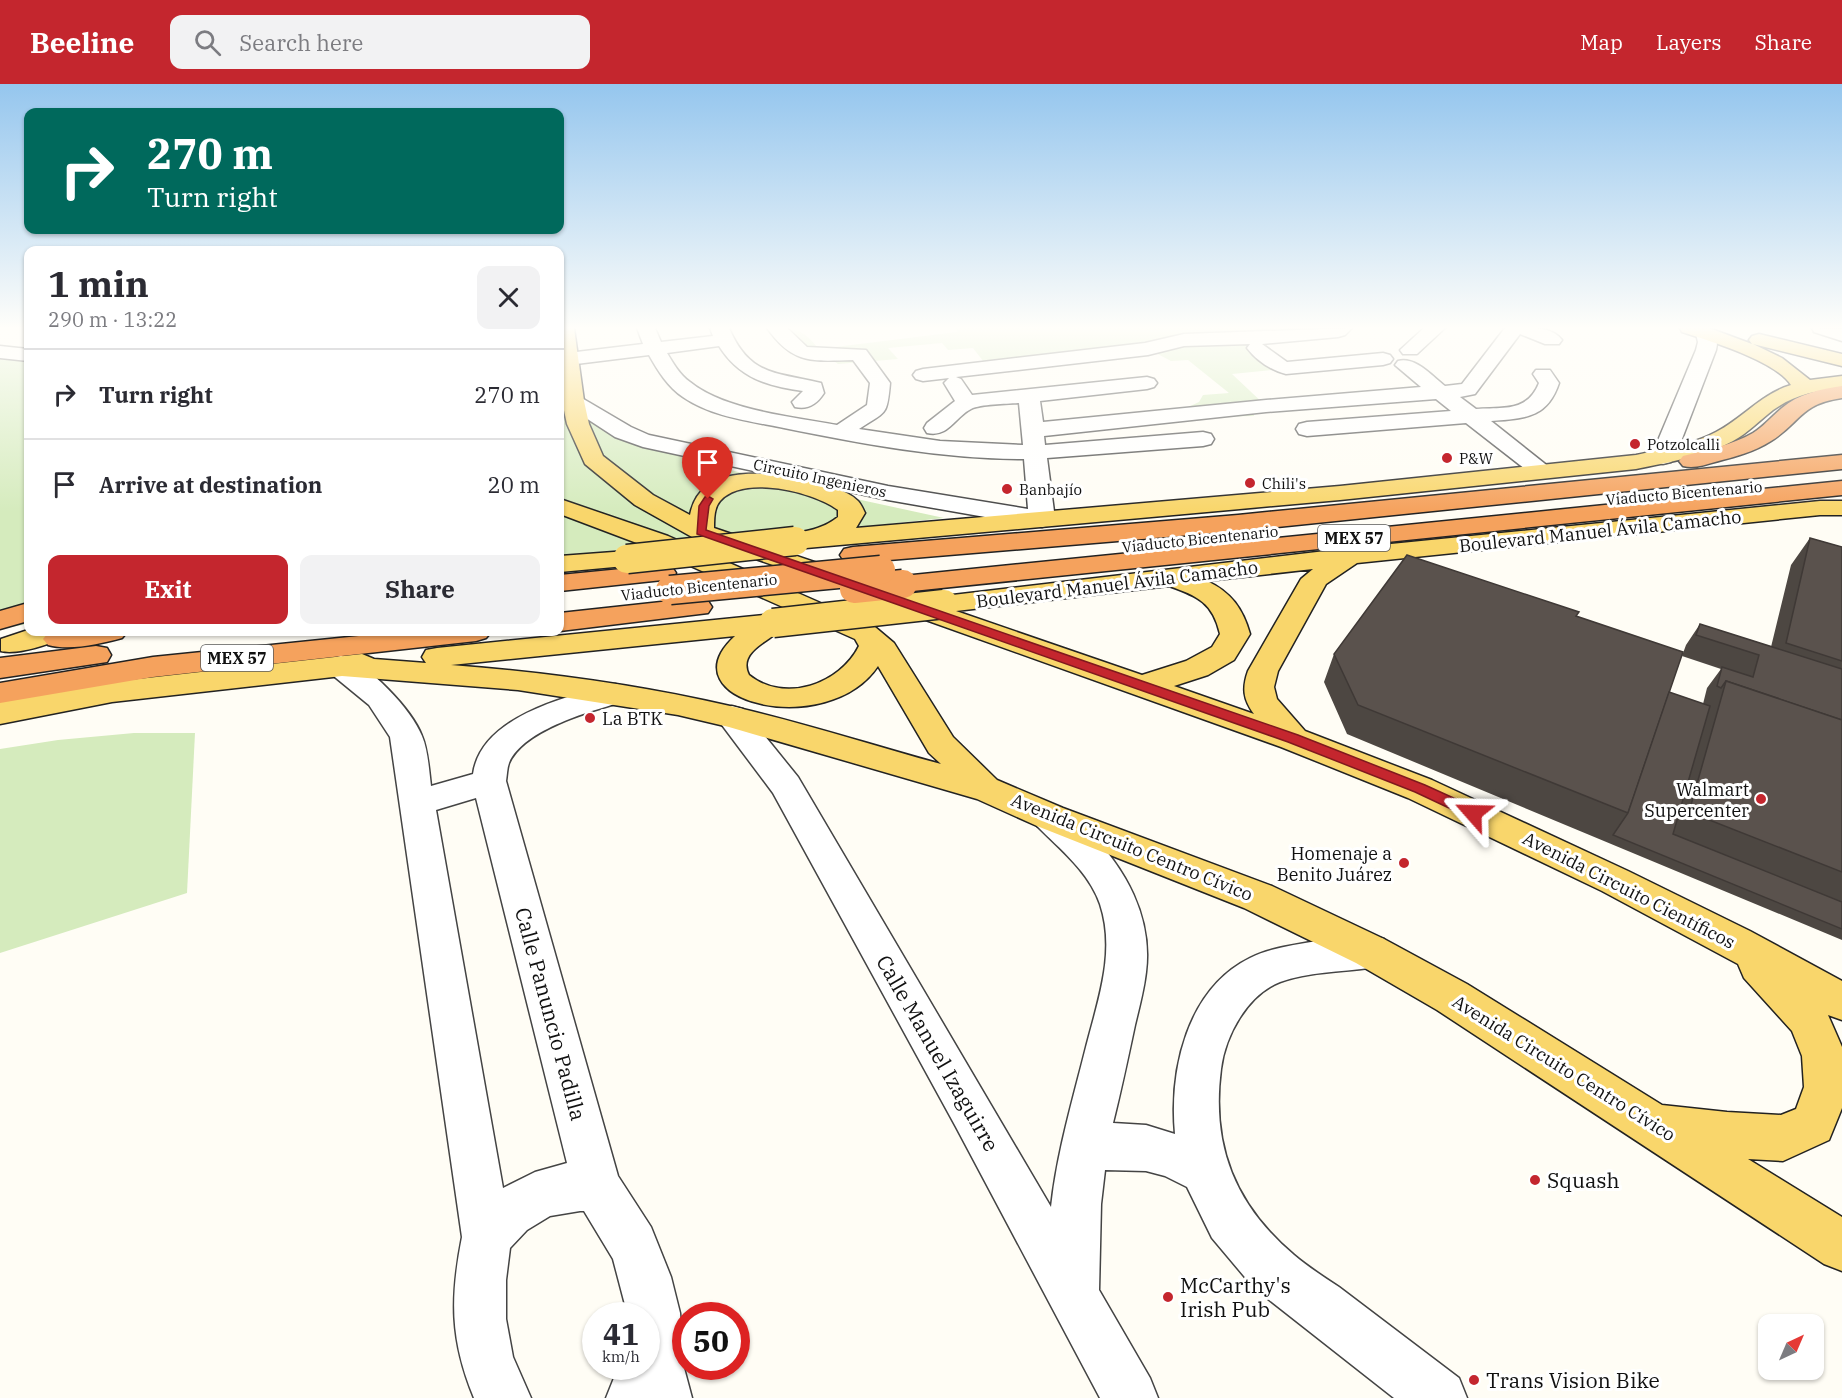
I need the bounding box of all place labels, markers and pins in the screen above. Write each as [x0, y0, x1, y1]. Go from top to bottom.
place label: Potzolcalli [1647, 435, 1720, 454]
pin [682, 437, 733, 499]
marker: Potzolcalli [1628, 437, 1642, 451]
place label: P&W [1459, 449, 1493, 468]
marker: P&W [1440, 451, 1454, 465]
place label: Chili's [1262, 474, 1306, 493]
marker: Chili's [1243, 476, 1257, 490]
place label: Banbajío [1019, 480, 1082, 499]
marker: Banbajío [1000, 482, 1014, 496]
place label: La BTK [602, 707, 663, 730]
marker: La BTK [583, 711, 597, 725]
place label: Walmart Supercenter [1644, 778, 1749, 822]
marker: Walmart Supercenter [1754, 792, 1768, 806]
place label: Homenaje a Benito Juárez [1277, 842, 1392, 886]
marker: Homenaje a Benito Juárez [1397, 856, 1411, 870]
place label: Squash [1547, 1166, 1620, 1194]
marker: Squash [1528, 1173, 1542, 1187]
place label: McCarthy's Irish Pub [1180, 1271, 1291, 1323]
marker: McCarthy's Irish Pub [1161, 1290, 1175, 1304]
place label: Trans Vision Bike [1486, 1366, 1660, 1394]
marker: Trans Vision Bike [1467, 1373, 1481, 1387]

